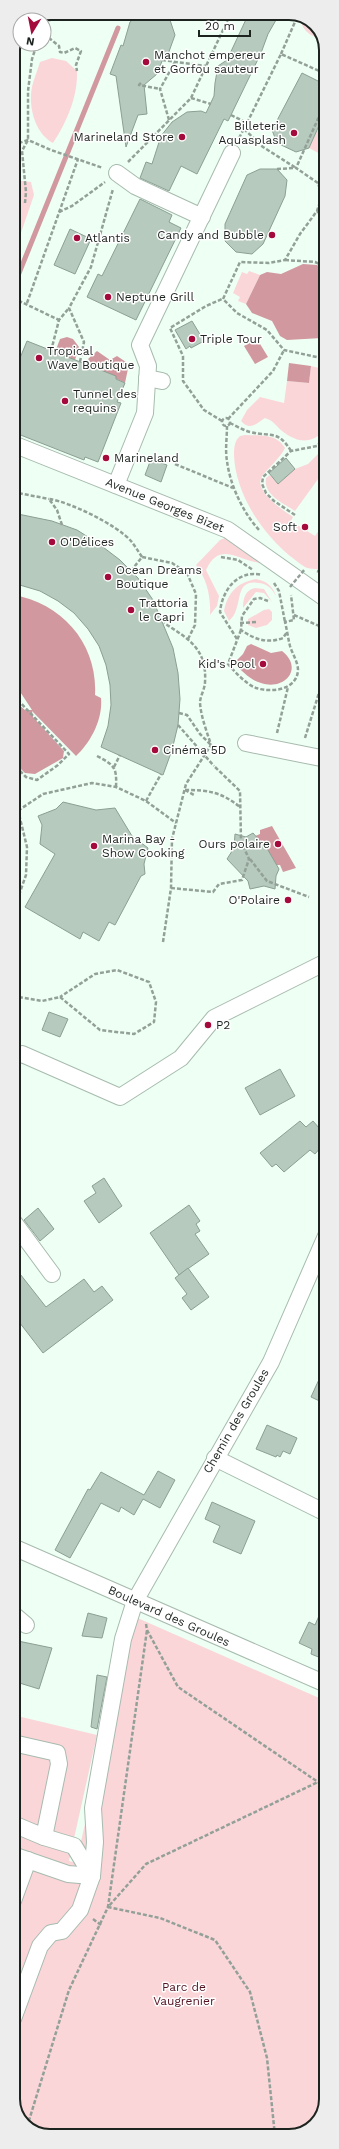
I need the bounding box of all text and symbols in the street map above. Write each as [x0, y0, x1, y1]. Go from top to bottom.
north arrow [12, 12, 52, 52]
scale bar [199, 12, 250, 38]
text: 20 m [205, 19, 235, 33]
text: N [25, 34, 35, 48]
place label: Manchot empereur et Gorfou sauteur [154, 48, 266, 76]
marker: Manchot empereur et Gorfou sauteur [141, 57, 151, 67]
place label: Billeterie Aquasplash [218, 119, 286, 147]
marker: Billeterie Aquasplash [289, 128, 299, 138]
place label: Marineland Store [74, 130, 174, 144]
marker: Marineland Store [177, 132, 187, 142]
place label: Candy and Bubble [157, 228, 264, 242]
marker: Candy and Bubble [267, 230, 277, 240]
place label: Atlantis [85, 231, 130, 245]
marker: Atlantis [72, 233, 82, 243]
place label: Neptune Grill [116, 290, 194, 304]
marker: Neptune Grill [103, 292, 113, 302]
place label: Triple Tour [200, 332, 262, 346]
marker: Triple Tour [187, 334, 197, 344]
place label: Tropical Wave Boutique [47, 344, 134, 372]
marker: Tropical Wave Boutique [34, 353, 44, 363]
place label: Tunnel des requins [73, 387, 137, 415]
marker: Tunnel des requins [60, 396, 70, 406]
place label: Marineland [114, 451, 179, 465]
marker: Marineland [101, 453, 111, 463]
street label: Avenue Georges Bizet [104, 475, 226, 535]
place label: Soft [273, 520, 297, 534]
marker: Soft [300, 522, 310, 532]
place label: O'Délices [60, 535, 114, 549]
marker: O'Délices [47, 537, 57, 547]
place label: Ocean Dreams Boutique [116, 563, 202, 591]
marker: Ocean Dreams Boutique [103, 572, 113, 582]
place label: Trattoria le Capri [139, 596, 188, 624]
marker: Trattoria le Capri [126, 605, 136, 615]
place label: Kid's Pool [198, 657, 255, 671]
marker: Kid's Pool [258, 659, 268, 669]
place label: Cinéma 5D [163, 743, 226, 757]
marker: Cinéma 5D [150, 745, 160, 755]
place label: Marina Bay - Show Cooking [102, 832, 185, 860]
place label: Ours polaire [199, 837, 270, 851]
marker: Ours polaire [273, 839, 283, 849]
marker: Marina Bay - Show Cooking [89, 841, 99, 851]
place label: O'Polaire [229, 893, 280, 907]
marker: O'Polaire [283, 895, 293, 905]
place label: P2 [216, 1018, 230, 1032]
marker: P2 [203, 1020, 213, 1030]
street label: Chemin des Groules [200, 1366, 272, 1476]
street label: Boulevard des Groules [106, 1583, 232, 1649]
park label: Parc de Vaugrenier [153, 1980, 215, 2008]

